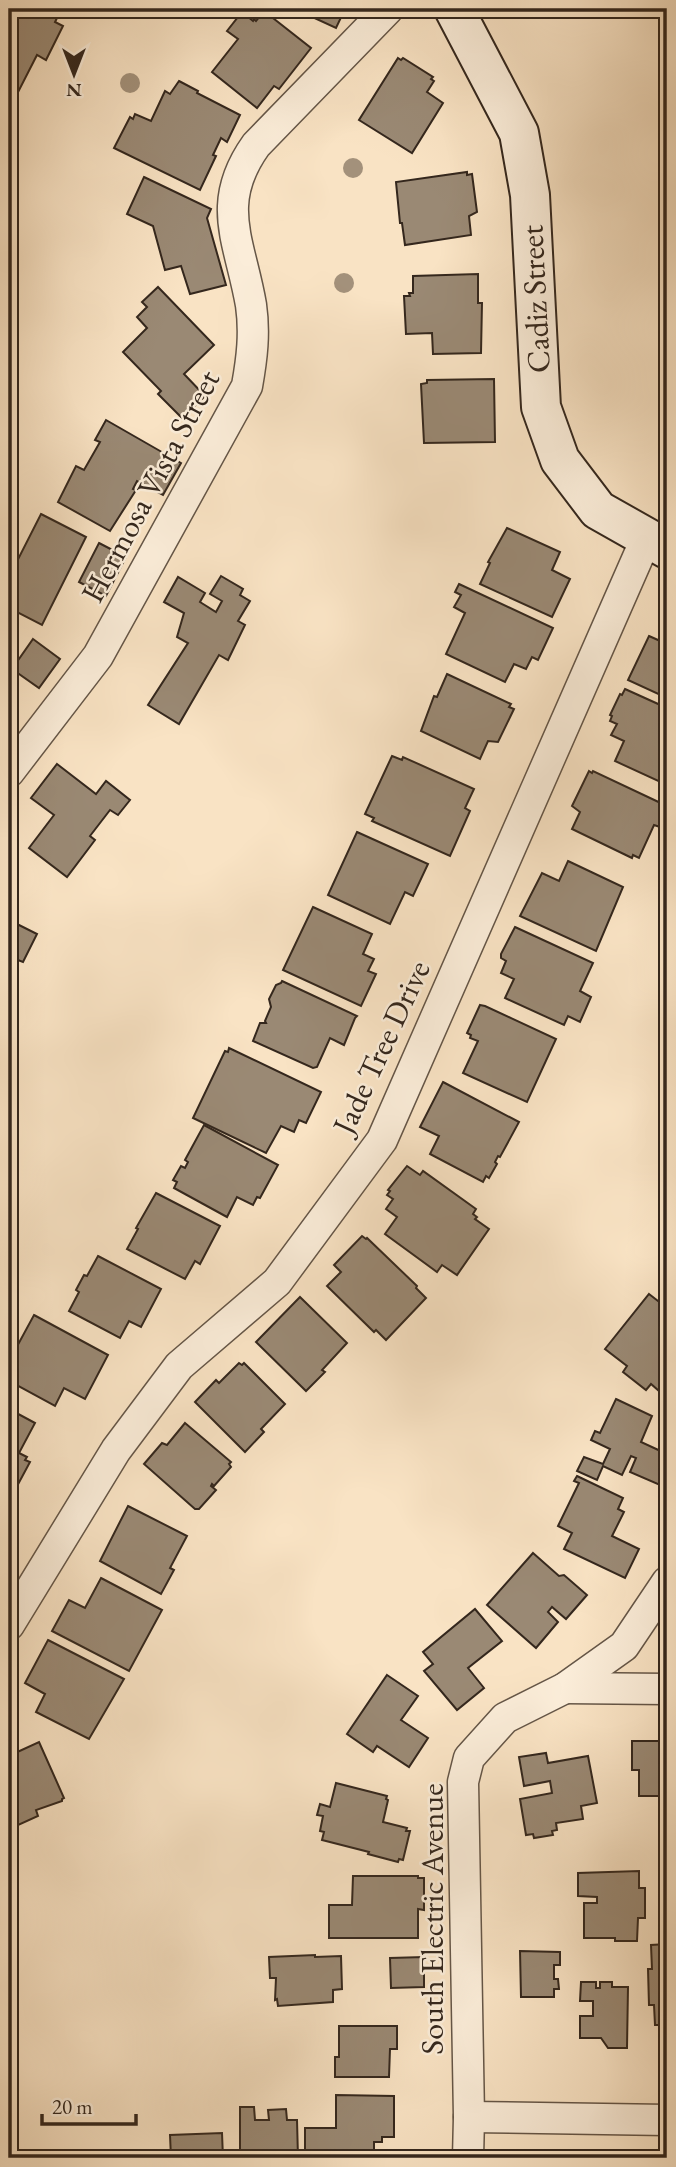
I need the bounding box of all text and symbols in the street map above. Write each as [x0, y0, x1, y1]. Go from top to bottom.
north arrow [38, 38, 108, 108]
text: N [66, 78, 82, 103]
street label: Cadiz Street [510, 224, 560, 374]
street label: Hermosa Vista Street [71, 362, 229, 610]
street label: Jade Tree Drive [321, 953, 440, 1143]
street label: South Electric Avenue [411, 1783, 453, 2055]
scale bar [42, 2083, 136, 2127]
text: 20 m [52, 2093, 93, 2120]

